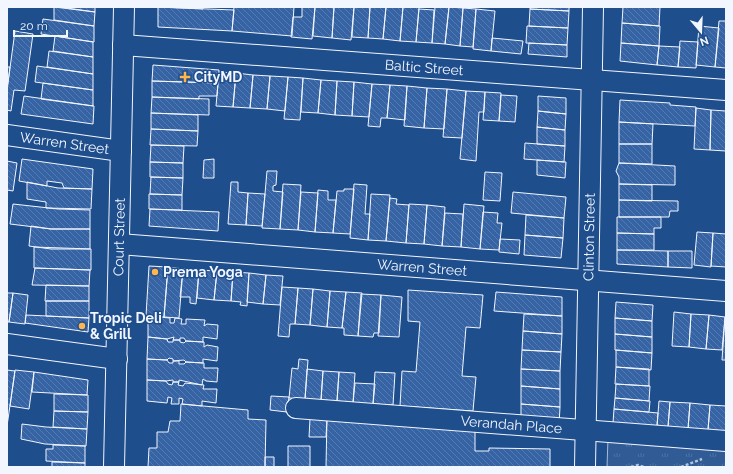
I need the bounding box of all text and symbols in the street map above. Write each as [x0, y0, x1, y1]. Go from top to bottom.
scale bar [14, 12, 67, 38]
north arrow [681, 12, 721, 52]
text: 20 m [20, 19, 48, 33]
text: N [698, 33, 710, 48]
street label: Baltic Street [384, 57, 464, 78]
place label: CityMD [194, 69, 242, 85]
marker: CityMD [179, 71, 191, 83]
street label: Warren Street [19, 129, 110, 157]
street label: Clinton Street [580, 193, 598, 281]
street label: Court Street [110, 197, 128, 276]
street label: Warren Street [377, 256, 468, 279]
place label: Prema Yoga [163, 264, 243, 280]
marker: Prema Yoga [150, 267, 160, 277]
place label: Tropic Deli & Grill [90, 310, 162, 342]
marker: Tropic Deli & Grill [77, 321, 87, 331]
street label: Verandah Place [460, 413, 563, 436]

